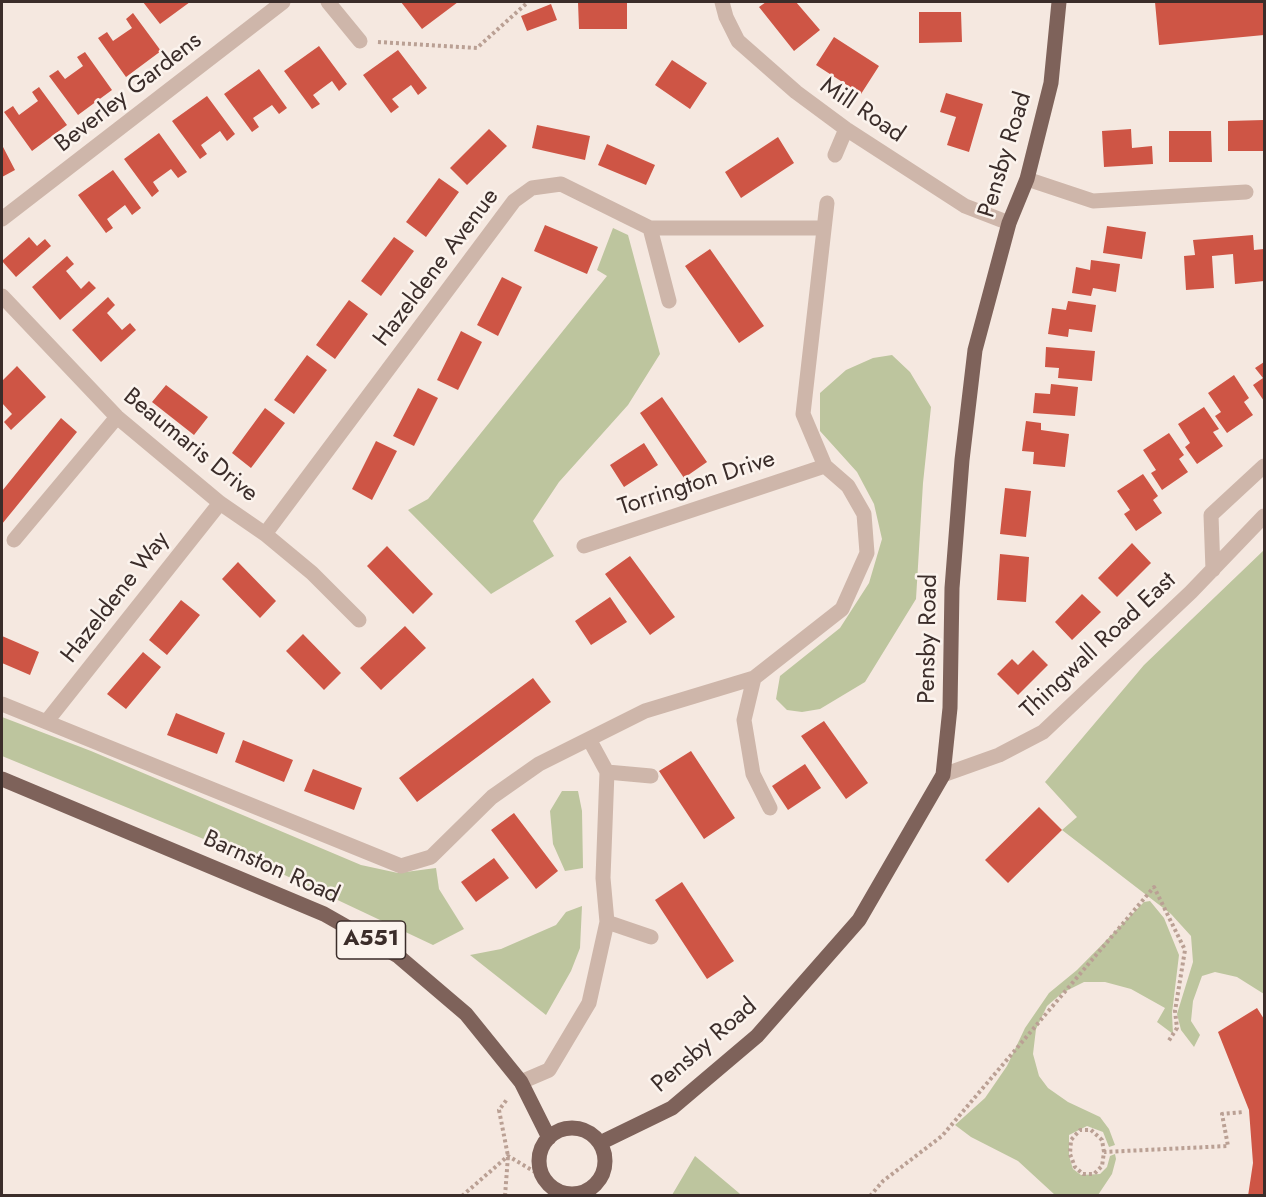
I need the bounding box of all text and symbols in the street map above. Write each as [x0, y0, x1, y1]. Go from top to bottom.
street label: Beverley Gardens [50, 27, 208, 159]
street label: Mill Road [814, 72, 910, 150]
street label: Pensby Road [973, 89, 1039, 221]
street label: Hazeldene Avenue [368, 183, 506, 353]
street label: Beaumaris Drive [117, 383, 263, 509]
street label: Torrington Drive [615, 445, 779, 523]
street label: Hazeldene Way [56, 527, 176, 669]
street label: Thingwall Road East [1015, 567, 1183, 725]
street label: Pensby Road [913, 574, 945, 704]
street label: Barnston Road [199, 825, 343, 911]
road number: A551 [336, 921, 406, 959]
street label: Pensby Road [647, 993, 763, 1099]

